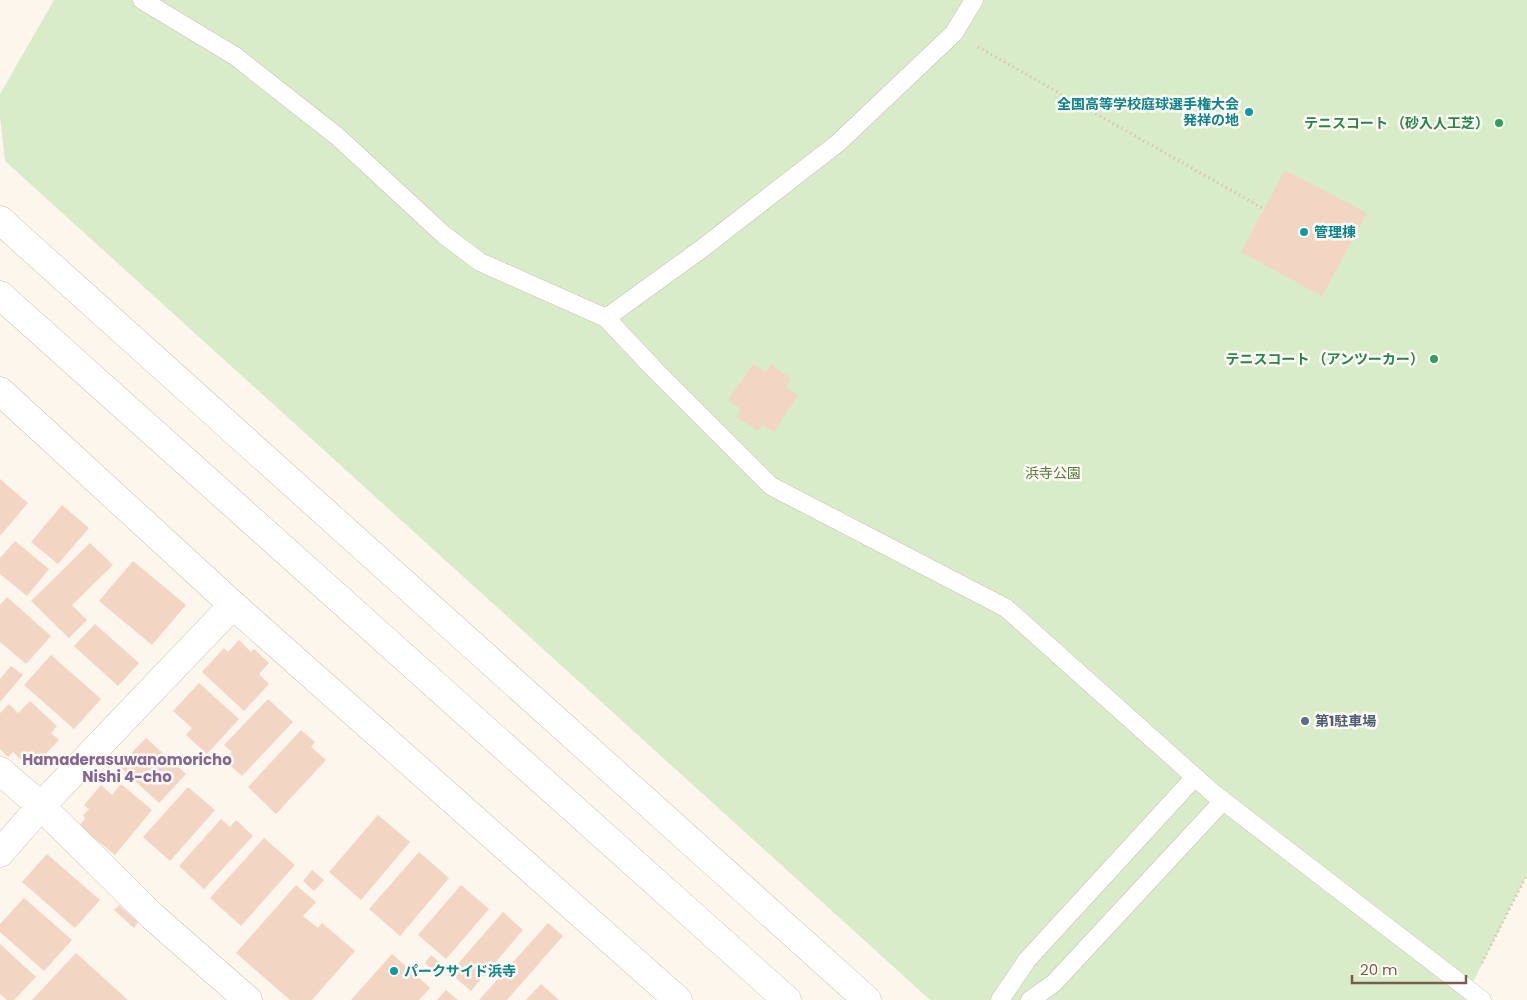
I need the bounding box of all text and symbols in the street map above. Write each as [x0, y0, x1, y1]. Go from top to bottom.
place label: 全国高等学校庭球選手権大会 発祥の地 [1057, 94, 1239, 130]
marker: 全国高等学校庭球選手権大会 発祥の地 [1243, 106, 1255, 118]
place label: テニスコート （砂入人工芝） [1304, 113, 1489, 133]
marker: テニスコート （砂入人工芝） [1493, 117, 1505, 129]
place label: 管理棟 [1314, 222, 1356, 242]
marker: 管理棟 [1298, 226, 1310, 238]
place label: テニスコート （アンツーカー） [1226, 349, 1424, 369]
marker: テニスコート （アンツーカー） [1428, 353, 1440, 365]
park label: 浜寺公園 [1025, 463, 1081, 483]
place label: 第1駐車場 [1315, 711, 1376, 731]
marker: 第1駐車場 [1299, 715, 1311, 727]
district label: Hamaderasuwanomoricho Nishi 4-cho [22, 749, 232, 787]
scale bar [1352, 952, 1466, 984]
text: 20 m [1360, 959, 1398, 980]
place label: パークサイド浜寺 [404, 961, 516, 981]
marker: パークサイド浜寺 [388, 965, 400, 977]

